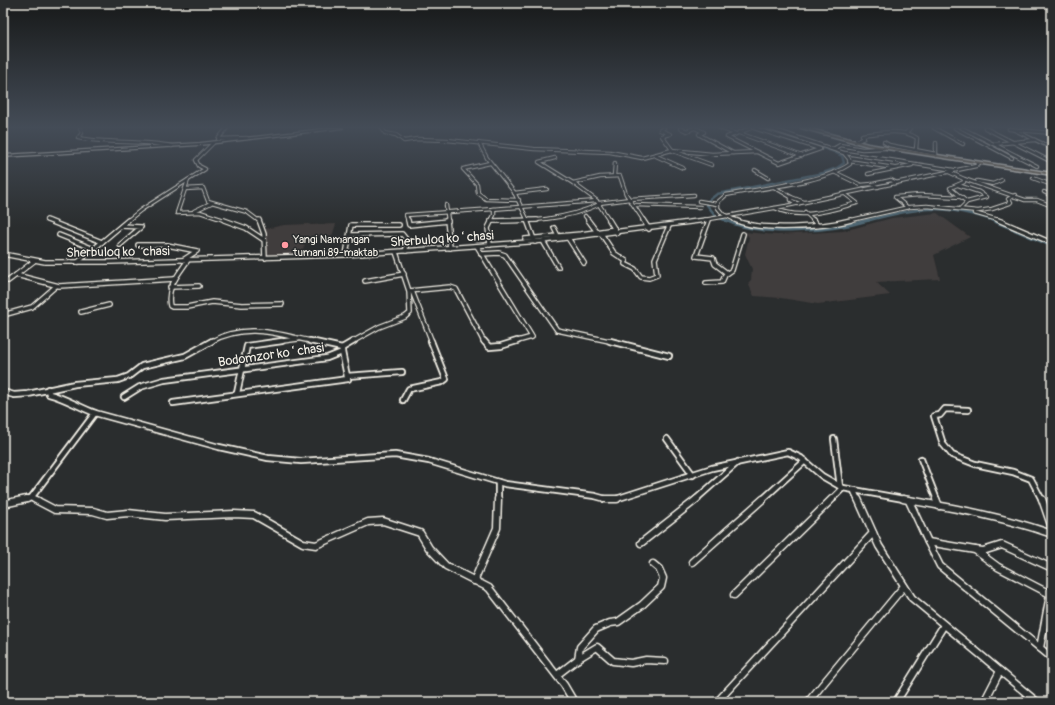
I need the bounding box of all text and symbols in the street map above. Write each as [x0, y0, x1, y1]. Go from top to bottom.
street label: Sherbuloq koʻchasi [390, 227, 494, 251]
place label: Yangi Namangan tumani 89-maktab [292, 233, 378, 259]
marker: Yangi Namangan tumani 89-maktab [280, 240, 290, 250]
street label: Sherbuloq koʻchasi [66, 243, 170, 261]
street label: Bodomzor koʻchasi [217, 340, 325, 370]

